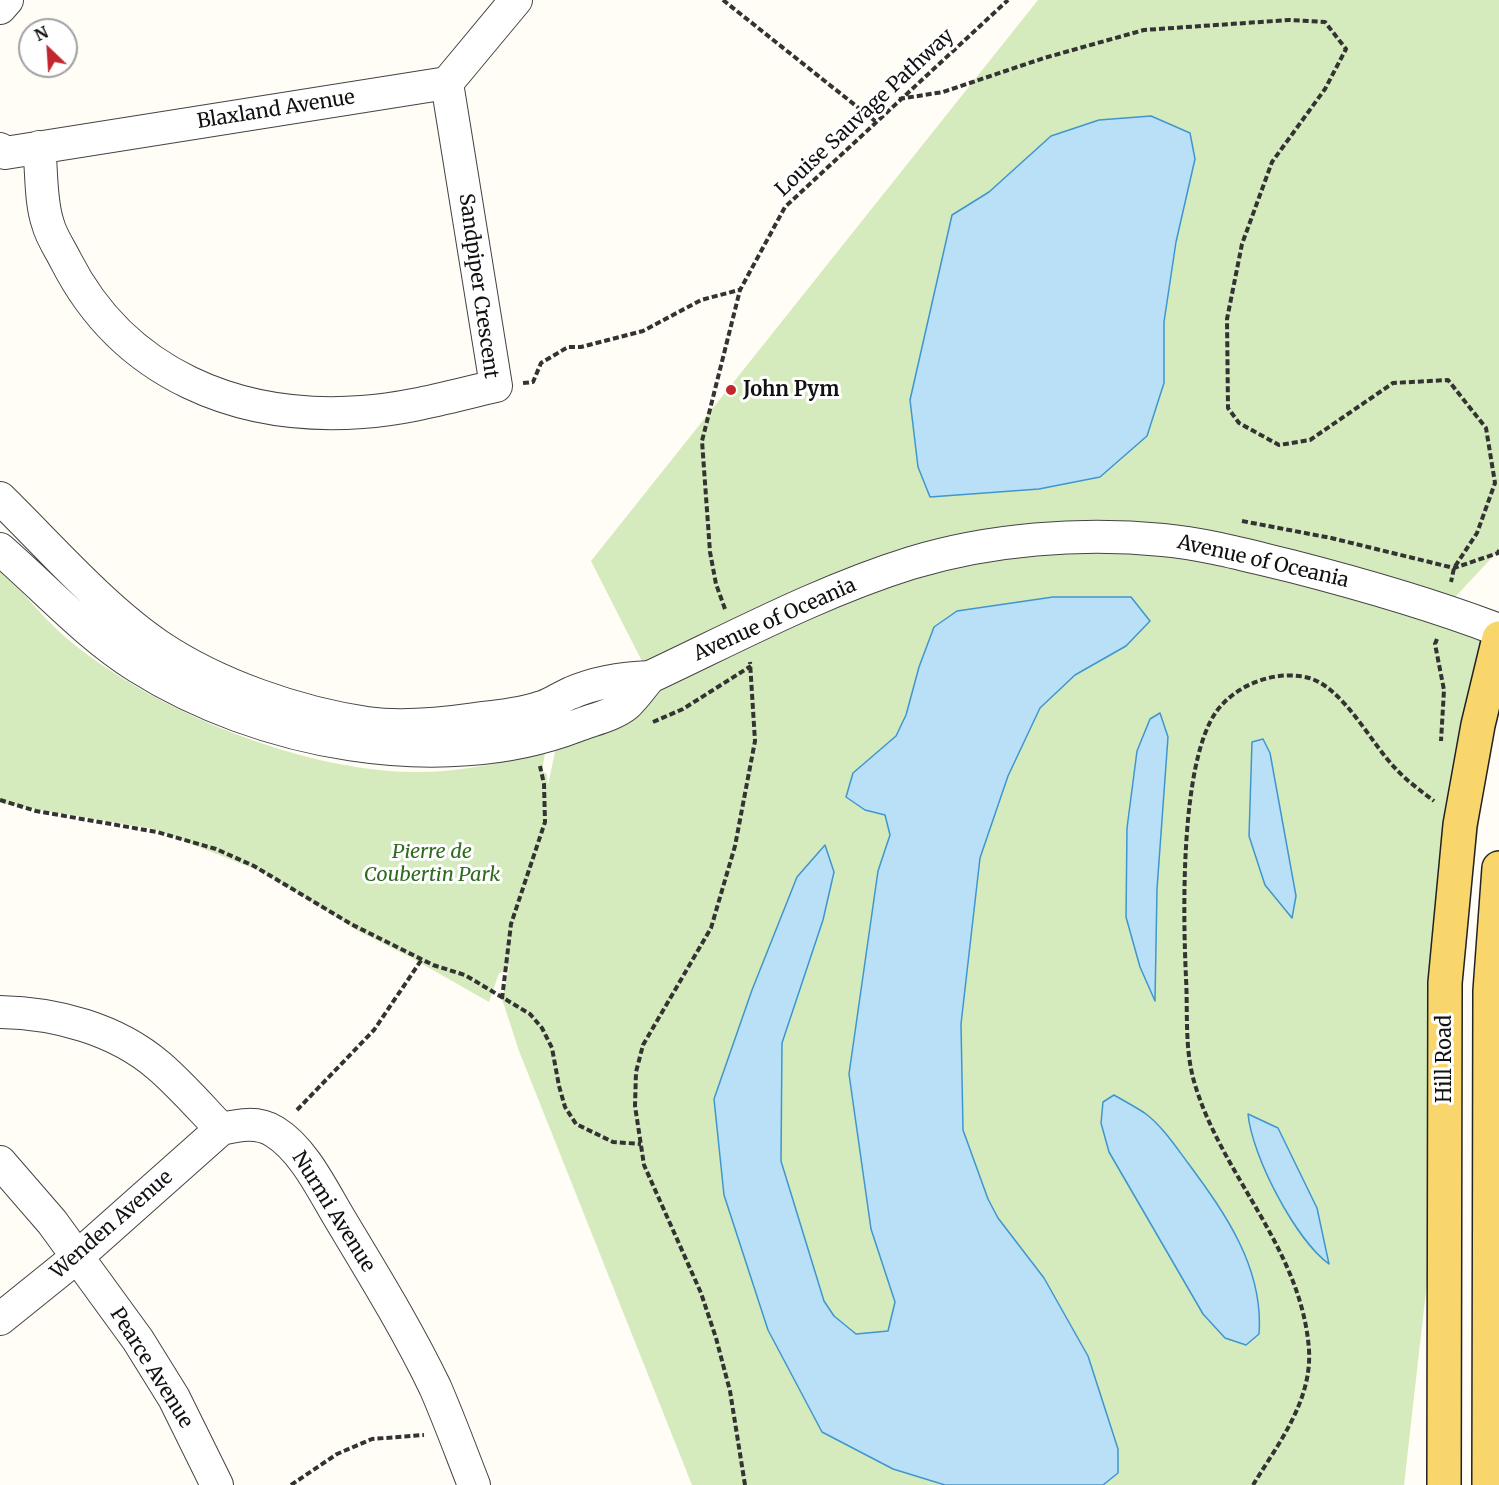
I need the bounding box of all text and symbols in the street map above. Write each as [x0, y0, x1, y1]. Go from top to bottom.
north arrow [18, 18, 78, 78]
text: N [31, 22, 51, 45]
street label: Louise Sauvage Pathway [771, 24, 959, 202]
street label: Blaxland Avenue [195, 86, 357, 134]
street label: Sandpiper Crescent [453, 192, 503, 380]
place label: John Pym [743, 378, 839, 402]
marker: John Pym [724, 383, 738, 397]
street label: Avenue of Oceania [1175, 531, 1351, 593]
street label: Avenue of Oceania [690, 573, 860, 667]
park label: Pierre de Coubertin Park [364, 840, 500, 887]
street label: Hill Road [1433, 1015, 1457, 1103]
street label: Nurmi Avenue [286, 1147, 380, 1277]
street label: Wenden Avenue [46, 1166, 178, 1284]
street label: Pearce Avenue [104, 1303, 198, 1433]

